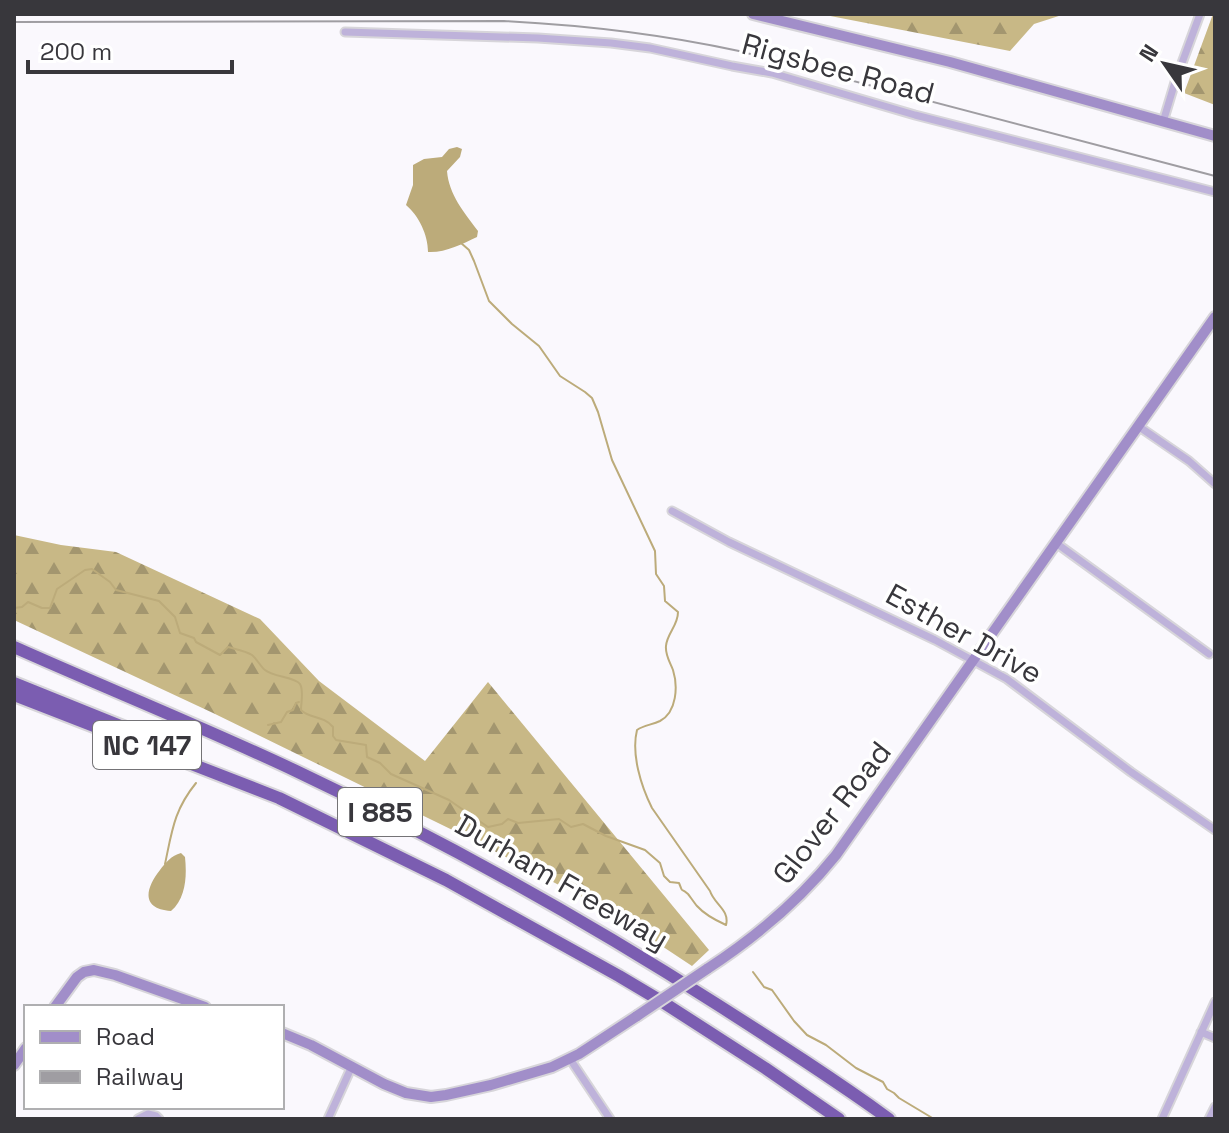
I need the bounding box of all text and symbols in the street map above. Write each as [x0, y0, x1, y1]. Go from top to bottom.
scale bar [28, 24, 232, 74]
street label: Rigsbee Road [738, 24, 939, 113]
north arrow [1125, 24, 1205, 104]
text: 200 m [40, 36, 112, 67]
text: N [1133, 39, 1164, 67]
street label: Esther Drive [879, 575, 1049, 693]
road number: NC 147 [93, 721, 201, 769]
street label: Glover Road [764, 733, 900, 892]
road number: I 885 [338, 788, 422, 836]
street label: Durham Freeway [449, 805, 676, 958]
legend [24, 1005, 284, 1109]
text: Road [96, 1021, 155, 1052]
text: Railway [96, 1061, 184, 1092]

